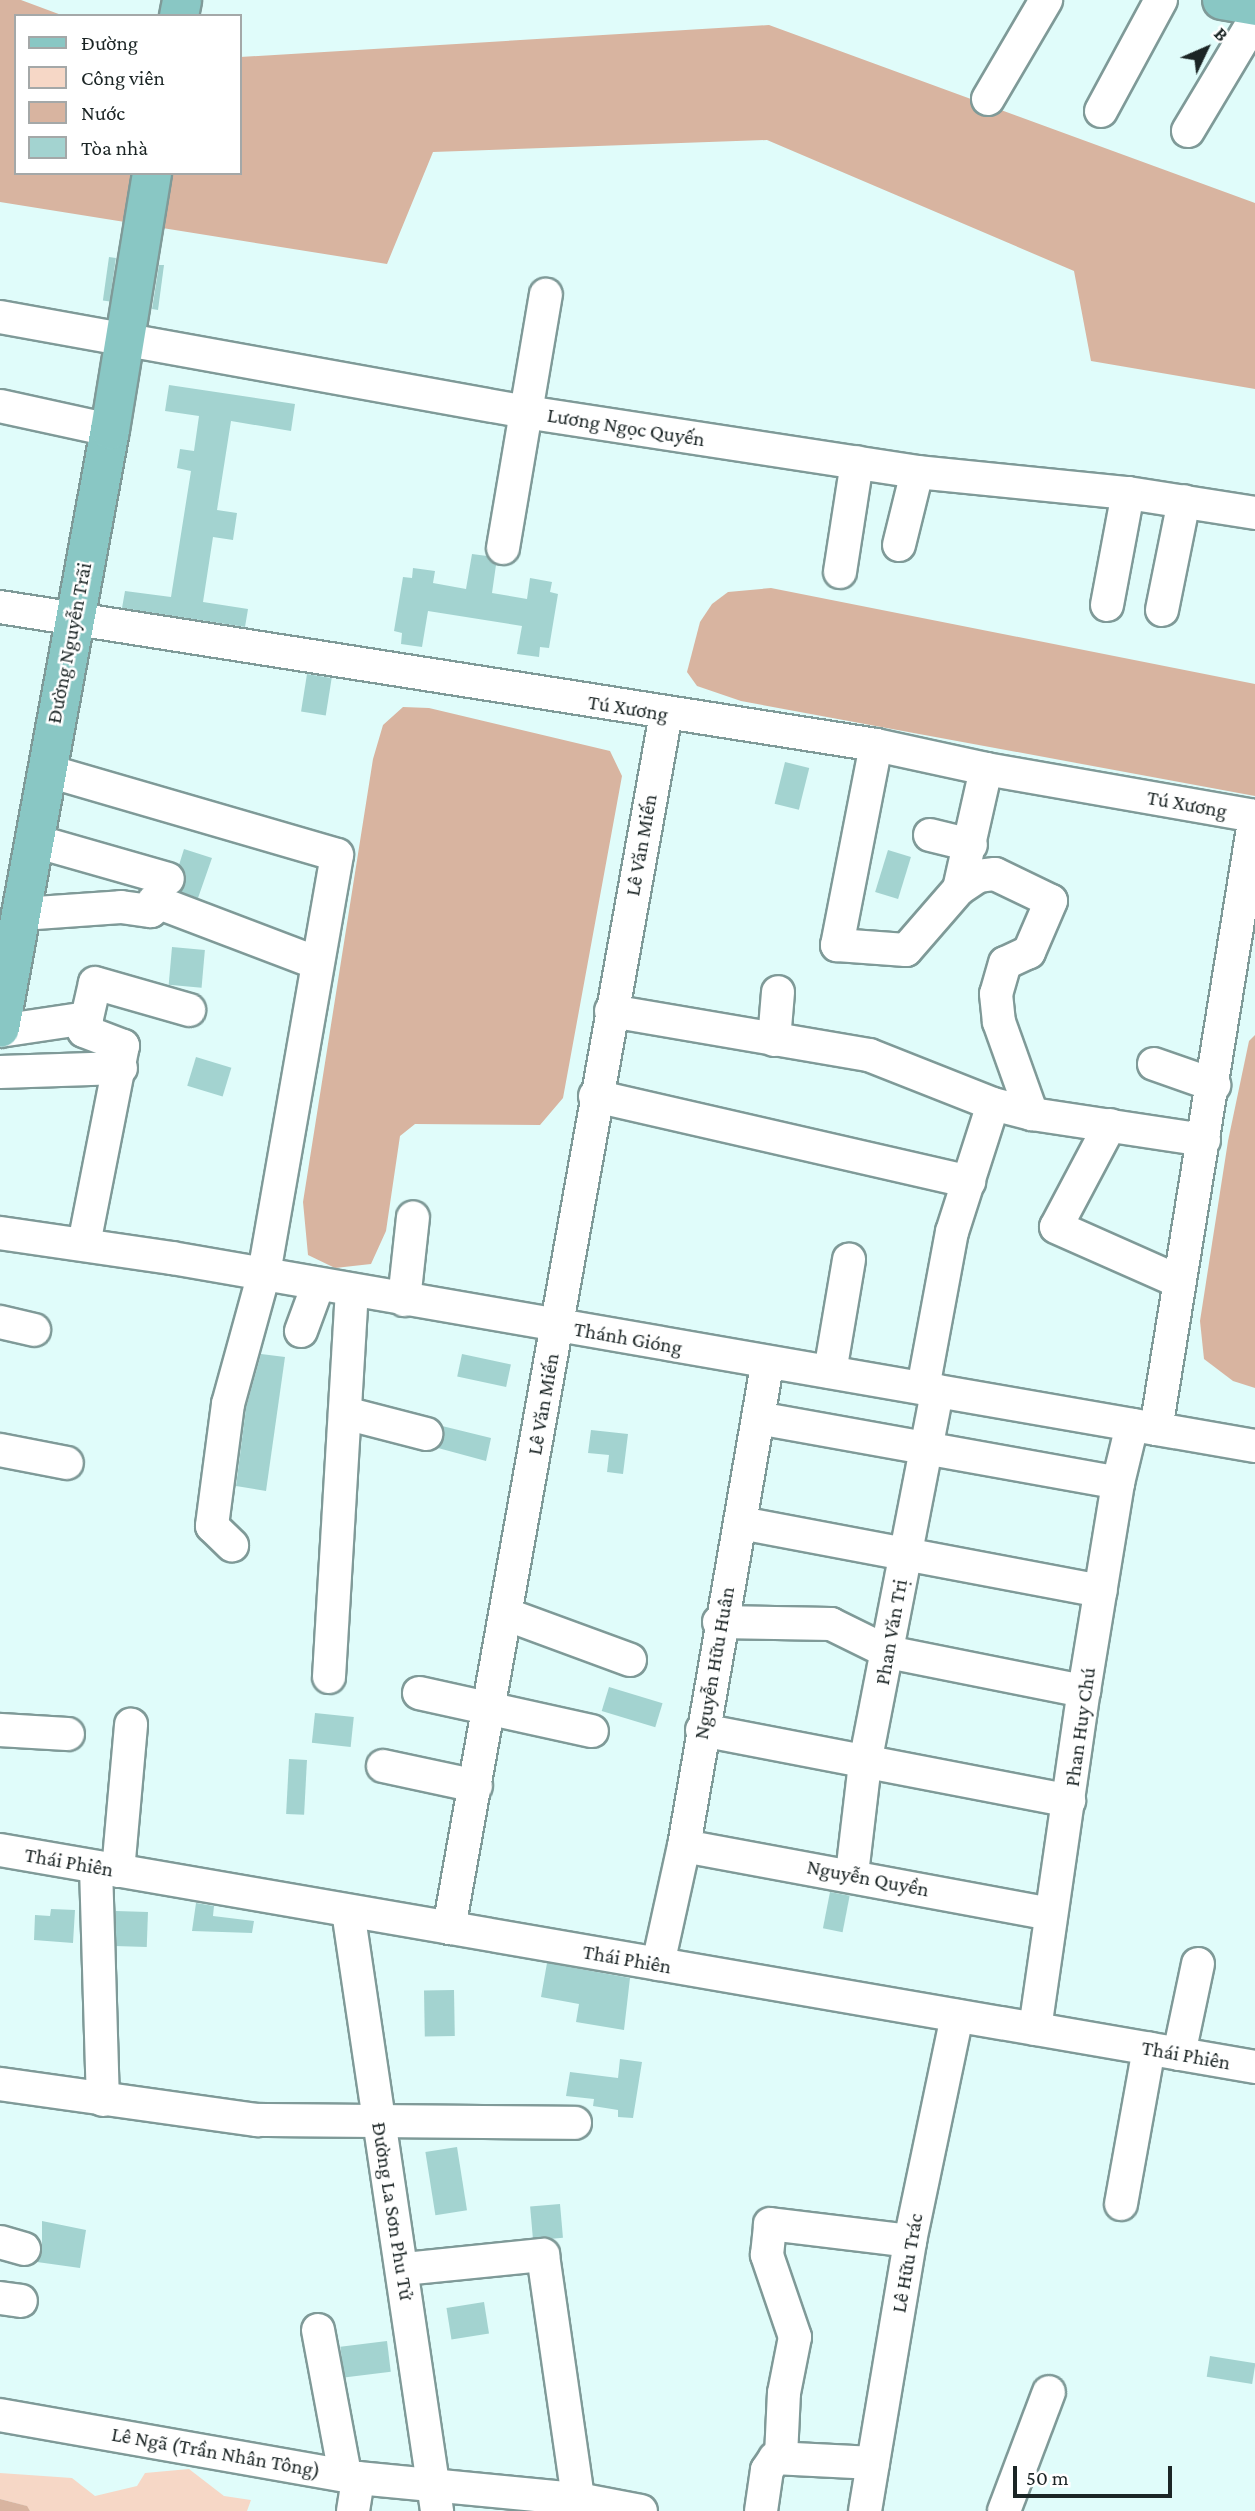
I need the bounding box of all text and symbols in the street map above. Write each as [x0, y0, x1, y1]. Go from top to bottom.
legend [14, 14, 242, 175]
north arrow [1171, 14, 1241, 84]
text: B [1210, 23, 1233, 45]
text: Đường [81, 31, 138, 55]
text: Công viên [81, 66, 165, 90]
text: Nước [81, 101, 125, 125]
text: Tòa nhà [81, 136, 148, 160]
street label: Lương Ngọc Quyến [545, 402, 707, 452]
street label: Đường Nguyễn Trãi [41, 560, 97, 726]
street label: Tú Xương [586, 689, 670, 727]
street label: Tú Xương [1145, 785, 1229, 823]
street label: Lê Văn Miến [620, 792, 662, 898]
street label: Thánh Gióng [572, 1316, 684, 1360]
street label: Lê Văn Miến [522, 1351, 564, 1457]
street label: Phan Văn Trị [869, 1577, 913, 1687]
street label: Nguyễn Hữu Huân [688, 1585, 740, 1741]
street label: Phan Huy Chú [1059, 1666, 1101, 1788]
street label: Thái Phiên [23, 1842, 115, 1882]
street label: Nguyễn Quyền [805, 1854, 931, 1902]
street label: Thái Phiên [581, 1939, 673, 1979]
street label: Thái Phiên [1140, 2035, 1232, 2075]
street label: Đường La Sơn Phu Tử [366, 2120, 420, 2302]
street label: Lê Hữu Trác [886, 2211, 928, 2315]
street label: Lê Ngã (Trần Nhân Tông) [110, 2421, 322, 2483]
scale bar [1017, 2452, 1176, 2496]
text: 50 m [1026, 2466, 1069, 2490]

